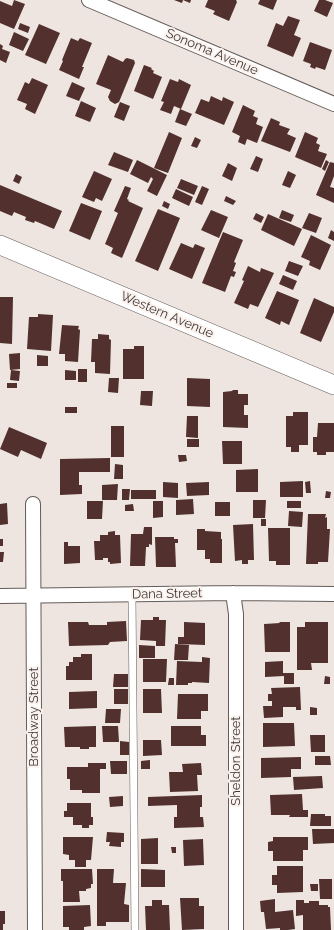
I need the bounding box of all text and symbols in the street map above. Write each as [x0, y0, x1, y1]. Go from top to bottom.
street label: Sonoma Avenue [163, 25, 261, 79]
street label: Western Avenue [118, 288, 216, 342]
street label: Dana Street [132, 586, 202, 602]
street label: Broadway Street [26, 667, 42, 767]
street label: Sheldon Street [228, 716, 244, 806]

